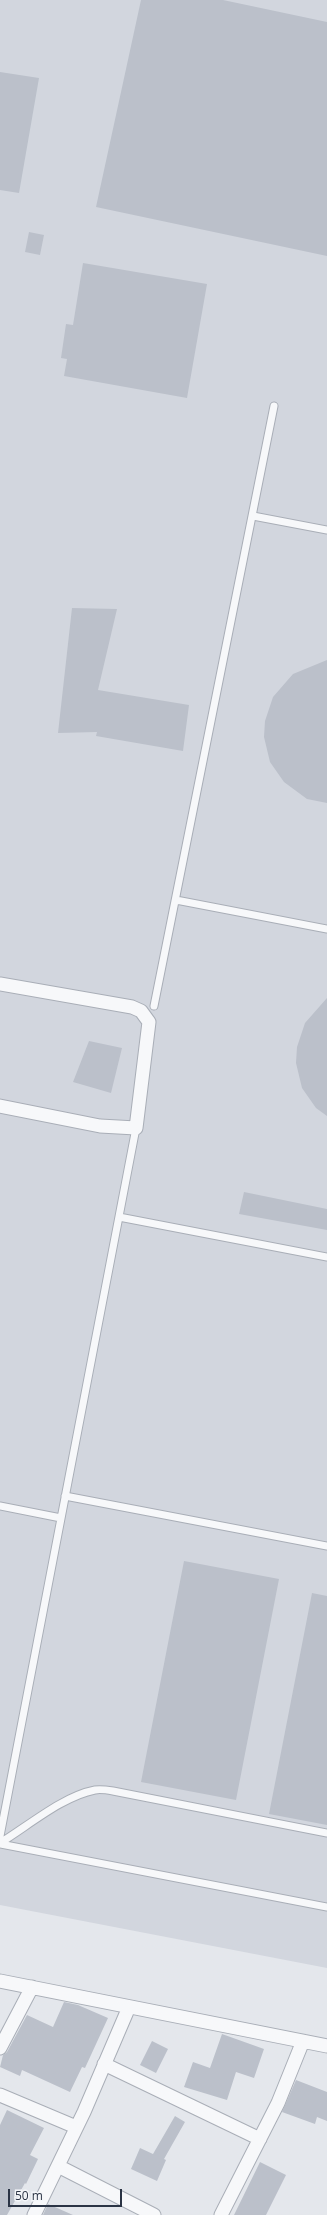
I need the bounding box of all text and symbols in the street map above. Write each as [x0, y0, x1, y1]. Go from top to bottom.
scale bar [10, 2181, 124, 2207]
text: 50 m [15, 2187, 43, 2204]

